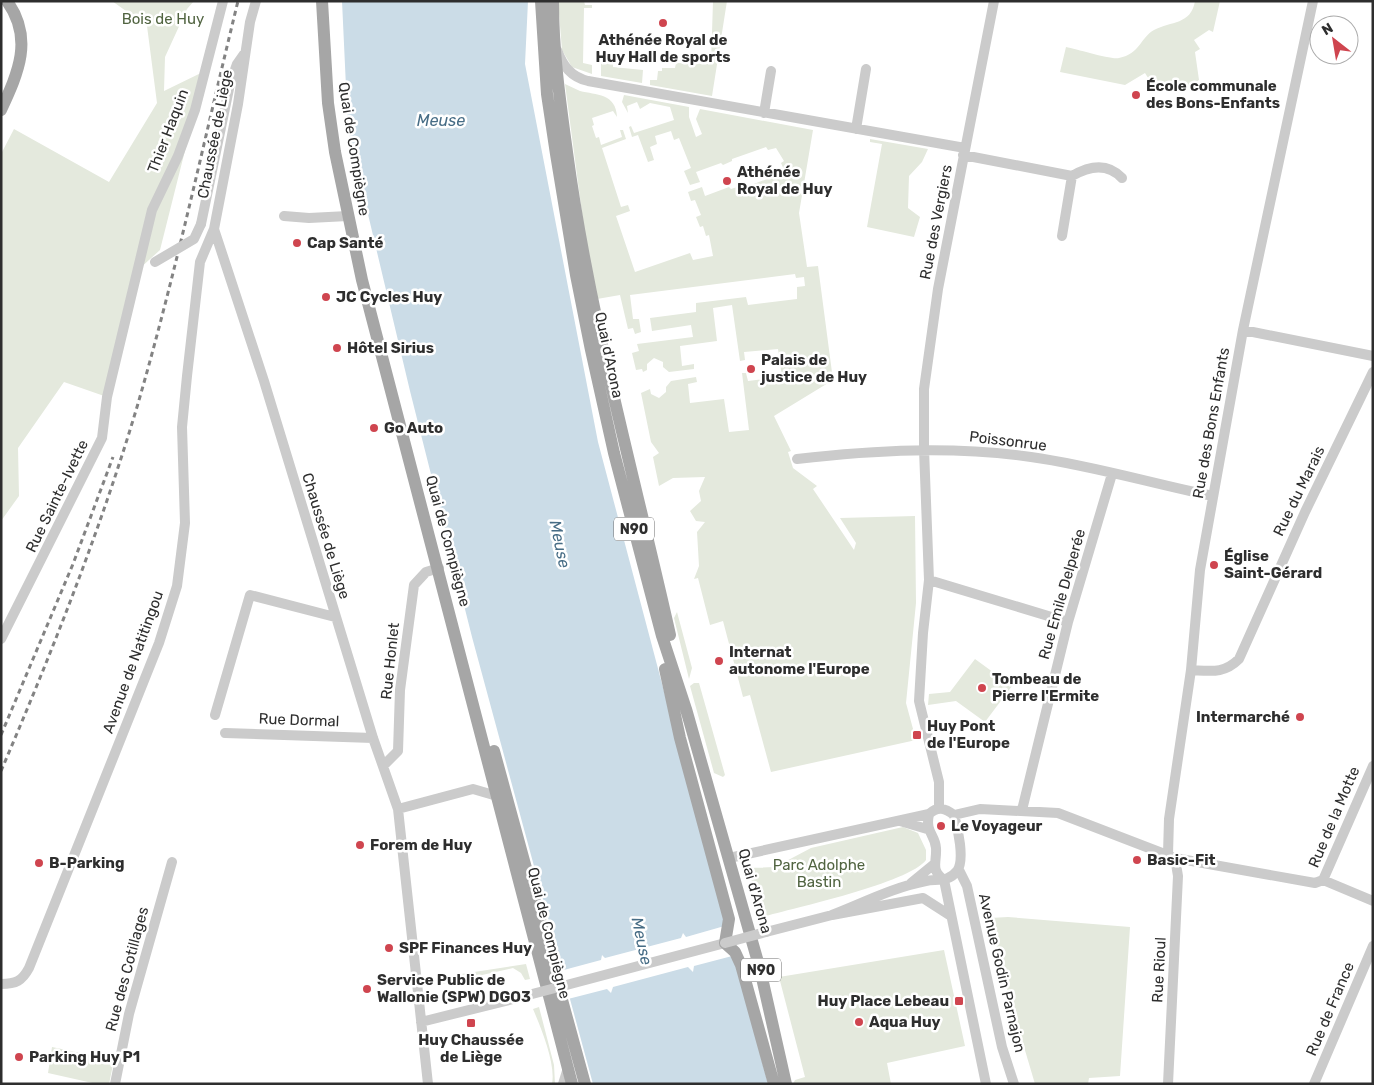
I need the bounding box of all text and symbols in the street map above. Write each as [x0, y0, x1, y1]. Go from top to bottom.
park label: Bois de Huy [122, 10, 204, 28]
north arrow [1309, 15, 1359, 65]
marker: Athénée Royal de Huy Hall de sports [657, 17, 669, 29]
text: N [1319, 19, 1336, 39]
place label: Athénée Royal de Huy Hall de sports [596, 31, 730, 66]
street label: Chaussée de Liège [194, 68, 236, 200]
place label: École communale des Bons-Enfants [1146, 77, 1280, 112]
street label: Quai de Compiègne [335, 81, 373, 217]
street label: Thier Haquin [144, 87, 192, 175]
marker: École communale des Bons-Enfants [1130, 89, 1142, 101]
water label: Meuse [417, 111, 465, 130]
place label: Athénée Royal de Huy [737, 163, 832, 198]
street label: Rue des Vergiers [916, 163, 956, 281]
marker: Athénée Royal de Huy [721, 175, 733, 187]
place label: Cap Santé [307, 234, 383, 252]
marker: Cap Santé [291, 237, 303, 249]
place label: JC Cycles Huy [336, 288, 442, 306]
marker: JC Cycles Huy [320, 291, 332, 303]
street label: Quai d'Arona [591, 310, 627, 400]
place label: Hôtel Sirius [347, 339, 434, 357]
marker: Hôtel Sirius [331, 342, 343, 354]
street label: Rue des Bons Enfants [1189, 346, 1233, 500]
place label: Palais de justice de Huy [760, 351, 867, 386]
marker: Palais de justice de Huy [745, 363, 757, 375]
place label: Go Auto [384, 419, 443, 437]
marker: Go Auto [368, 422, 380, 434]
street label: Poissonrue [968, 427, 1048, 455]
street label: Rue Sainte-Ivette [22, 437, 92, 555]
street label: Rue du Marais [1269, 443, 1329, 539]
street label: Chaussée de Liège [298, 471, 354, 601]
street label: Quai de Compiègne [422, 473, 474, 609]
water label: Meuse [546, 518, 574, 570]
road number: N90 [614, 518, 654, 540]
street label: Rue Emile Delperée [1035, 527, 1089, 661]
place label: Église Saint-Gérard [1224, 547, 1322, 582]
marker: Église Saint-Gérard [1208, 559, 1220, 571]
street label: Avenue de Natitingou [99, 588, 167, 736]
street label: Rue Honlet [377, 622, 403, 700]
place label: Internat autonome l'Europe [729, 643, 870, 678]
marker: Internat autonome l'Europe [713, 655, 725, 667]
place label: Tombeau de Pierre l'Ermite [992, 670, 1099, 705]
marker: Tombeau de Pierre l'Ermite [976, 682, 988, 694]
place label: Intermarché [1196, 708, 1290, 726]
street label: Rue Dormal [258, 710, 340, 730]
marker: Intermarché [1294, 711, 1306, 723]
place label: Huy Pont de l'Europe [927, 717, 1010, 752]
marker: Huy Pont de l'Europe [911, 729, 923, 741]
street label: Rue de la Motte [1305, 764, 1363, 870]
place label: Le Voyageur [951, 817, 1043, 835]
marker: Le Voyageur [935, 820, 947, 832]
place label: Forem de Huy [370, 836, 472, 854]
marker: Forem de Huy [354, 839, 366, 851]
street label: Quai d'Arona [734, 846, 776, 936]
place label: Basic-Fit [1147, 851, 1216, 869]
place label: B-Parking [49, 854, 125, 872]
marker: Basic-Fit [1131, 854, 1143, 866]
park label: Parc Adolphe Bastin [773, 856, 865, 891]
marker: B-Parking [33, 857, 45, 869]
street label: Quai de Compiègne [524, 865, 574, 1001]
street label: Avenue Godin Parnajon [975, 892, 1029, 1054]
street label: Rue des Cotillages [102, 904, 152, 1033]
water label: Meuse [628, 915, 656, 967]
street label: Rue Rioul [1148, 937, 1170, 1003]
place label: SPF Finances Huy [399, 939, 532, 957]
marker: SPF Finances Huy [383, 942, 395, 954]
road number: N90 [741, 958, 781, 982]
street label: Rue de France [1302, 959, 1358, 1059]
place label: Service Public de Wallonie (SPW) DGO3 [377, 971, 531, 1006]
marker: Service Public de Wallonie (SPW) DGO3 [361, 983, 373, 995]
place label: Huy Place Lebeau [818, 992, 949, 1010]
marker: Huy Place Lebeau [953, 995, 965, 1007]
place label: Aqua Huy [869, 1013, 941, 1031]
marker: Aqua Huy [853, 1016, 865, 1028]
marker: Huy Chaussée de Liège [465, 1017, 477, 1029]
place label: Huy Chaussée de Liège [418, 1031, 524, 1066]
place label: Parking Huy P1 [29, 1048, 140, 1066]
marker: Parking Huy P1 [13, 1051, 25, 1063]

